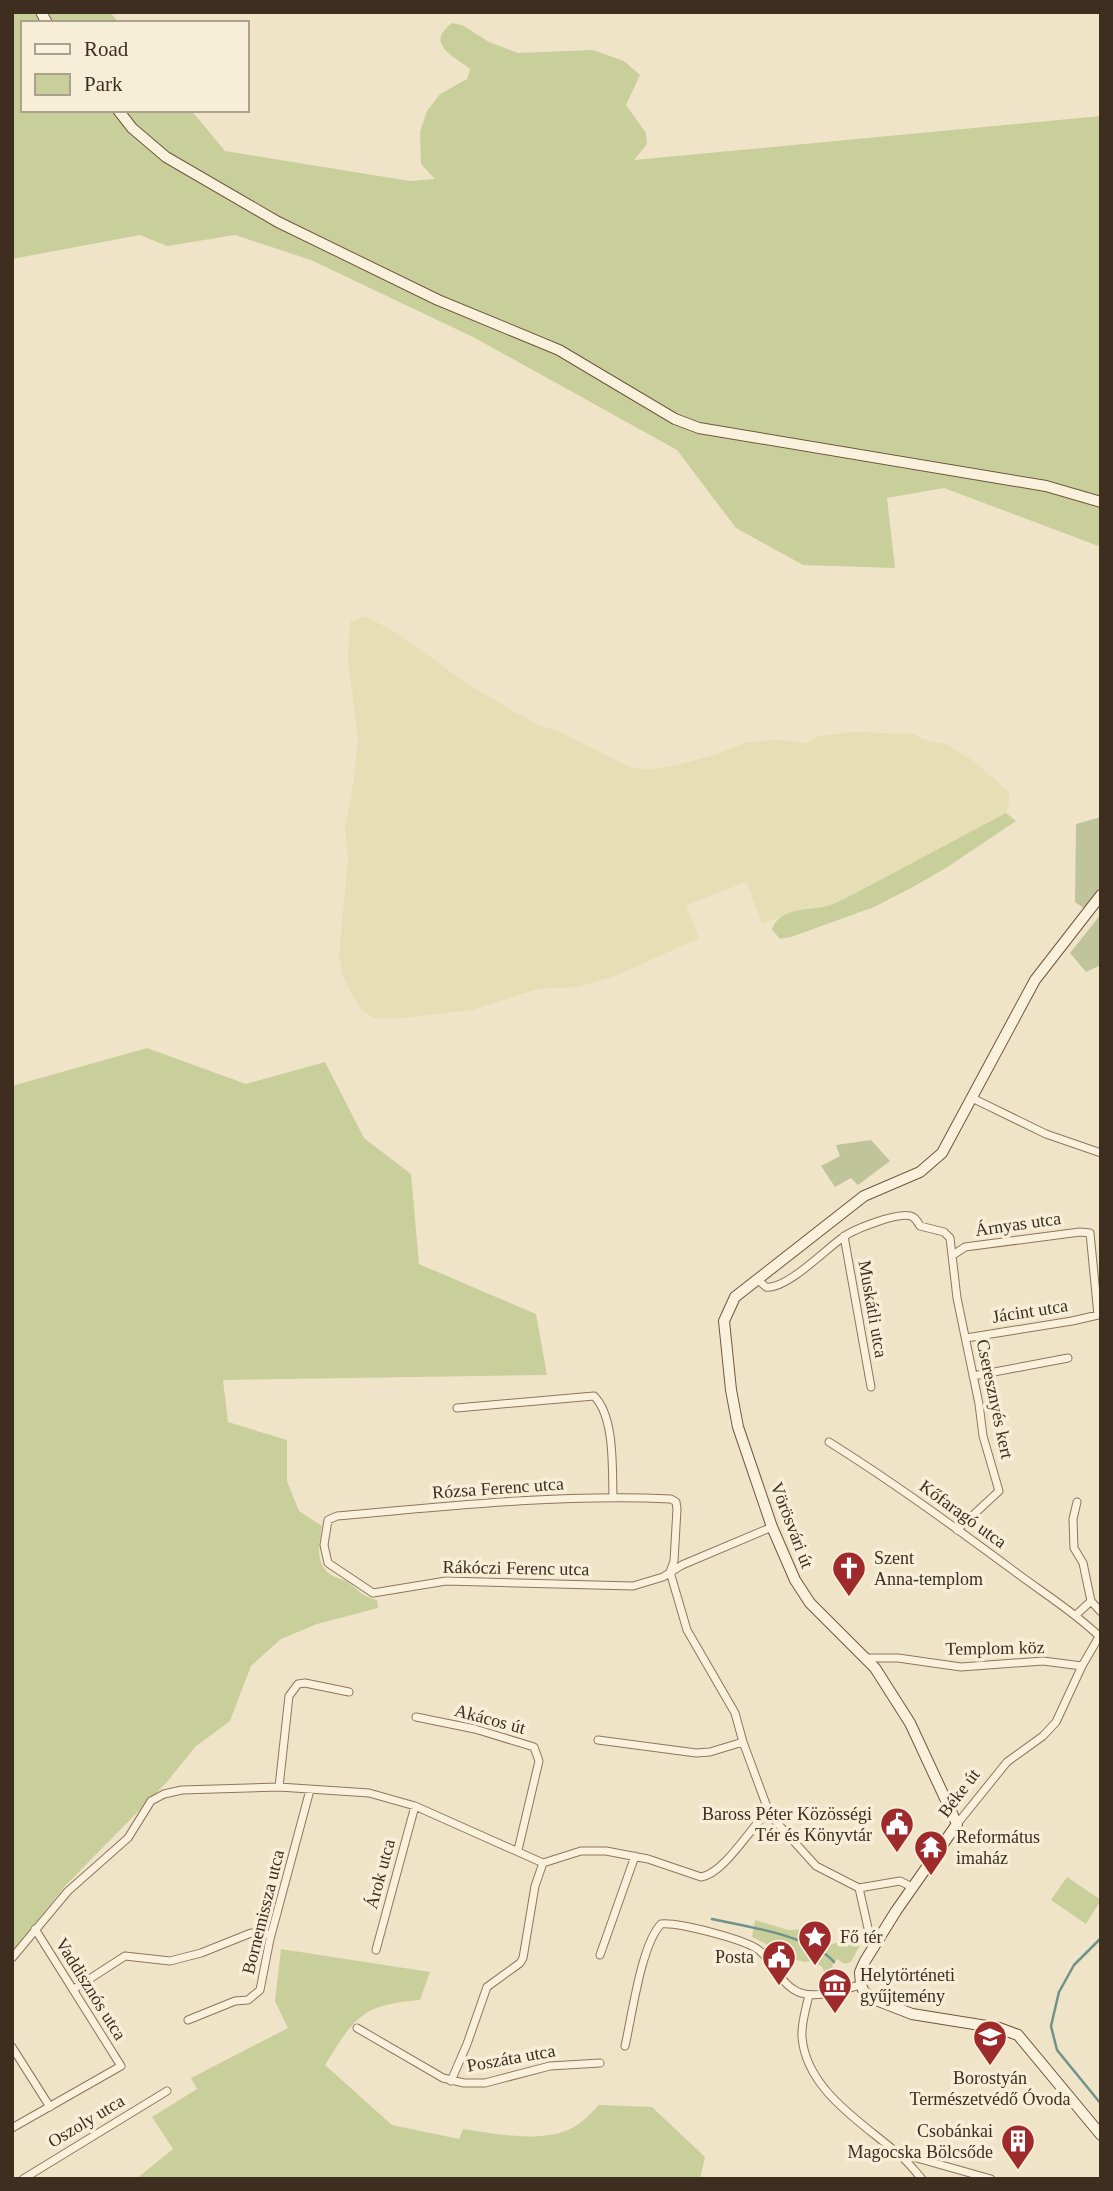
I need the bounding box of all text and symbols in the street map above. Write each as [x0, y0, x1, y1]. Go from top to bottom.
legend [21, 21, 248, 112]
text: Road [84, 37, 129, 61]
text: Park [84, 72, 123, 96]
street label: Árnyas utca [974, 1207, 1062, 1240]
street label: Muskátli utca [855, 1259, 891, 1359]
street label: Jácint utca [991, 1295, 1069, 1327]
street label: Cseresznyés kert [973, 1338, 1017, 1460]
street label: Rózsa Ferenc utca [431, 1473, 565, 1503]
street label: Kőfaragó utca [916, 1476, 1010, 1552]
street label: Vörösvári út [766, 1479, 818, 1571]
place label: Szent Anna-templom [874, 1548, 983, 1589]
church icon: Szent Anna-templom [830, 1549, 868, 1598]
street label: Rákóczi Ferenc utca [442, 1557, 590, 1579]
street label: Templom köz [945, 1637, 1045, 1659]
street label: Akácos út [452, 1700, 528, 1738]
street label: Béke út [934, 1765, 984, 1821]
place label: Baross Péter Közösségi Tér és Könyvtár [702, 1804, 872, 1845]
public building icon: Baross Péter Közösségi Tér és Könyvtár [878, 1805, 916, 1854]
place label: Református imaház [956, 1827, 1040, 1868]
temple icon: Református imaház [912, 1828, 950, 1877]
street label: Árok utca [360, 1837, 399, 1911]
street label: Bornemissza utca [238, 1848, 288, 1976]
place icon: Fő tér [796, 1918, 834, 1967]
place label: Fő tér [840, 1927, 883, 1947]
street label: Vaddisznós utca [52, 1934, 130, 2044]
public building icon: Posta [760, 1938, 798, 1987]
place label: Posta [715, 1947, 754, 1967]
place label: Helytörténeti gyűjtemény [860, 1965, 955, 2006]
museum icon: Helytörténeti gyűjtemény [816, 1966, 854, 2015]
school or university icon: Borostyán Természetvédő Óvoda [971, 2018, 1009, 2067]
street label: Poszáta utca [465, 2040, 557, 2076]
place label: Borostyán Természetvédő Óvoda [909, 2068, 1071, 2109]
street label: Oszoly utca [44, 2090, 128, 2152]
place label: Csobánkai Magocska Bölcsőde [848, 2121, 993, 2162]
building icon: Csobánkai Magocska Bölcsőde [999, 2122, 1037, 2171]

